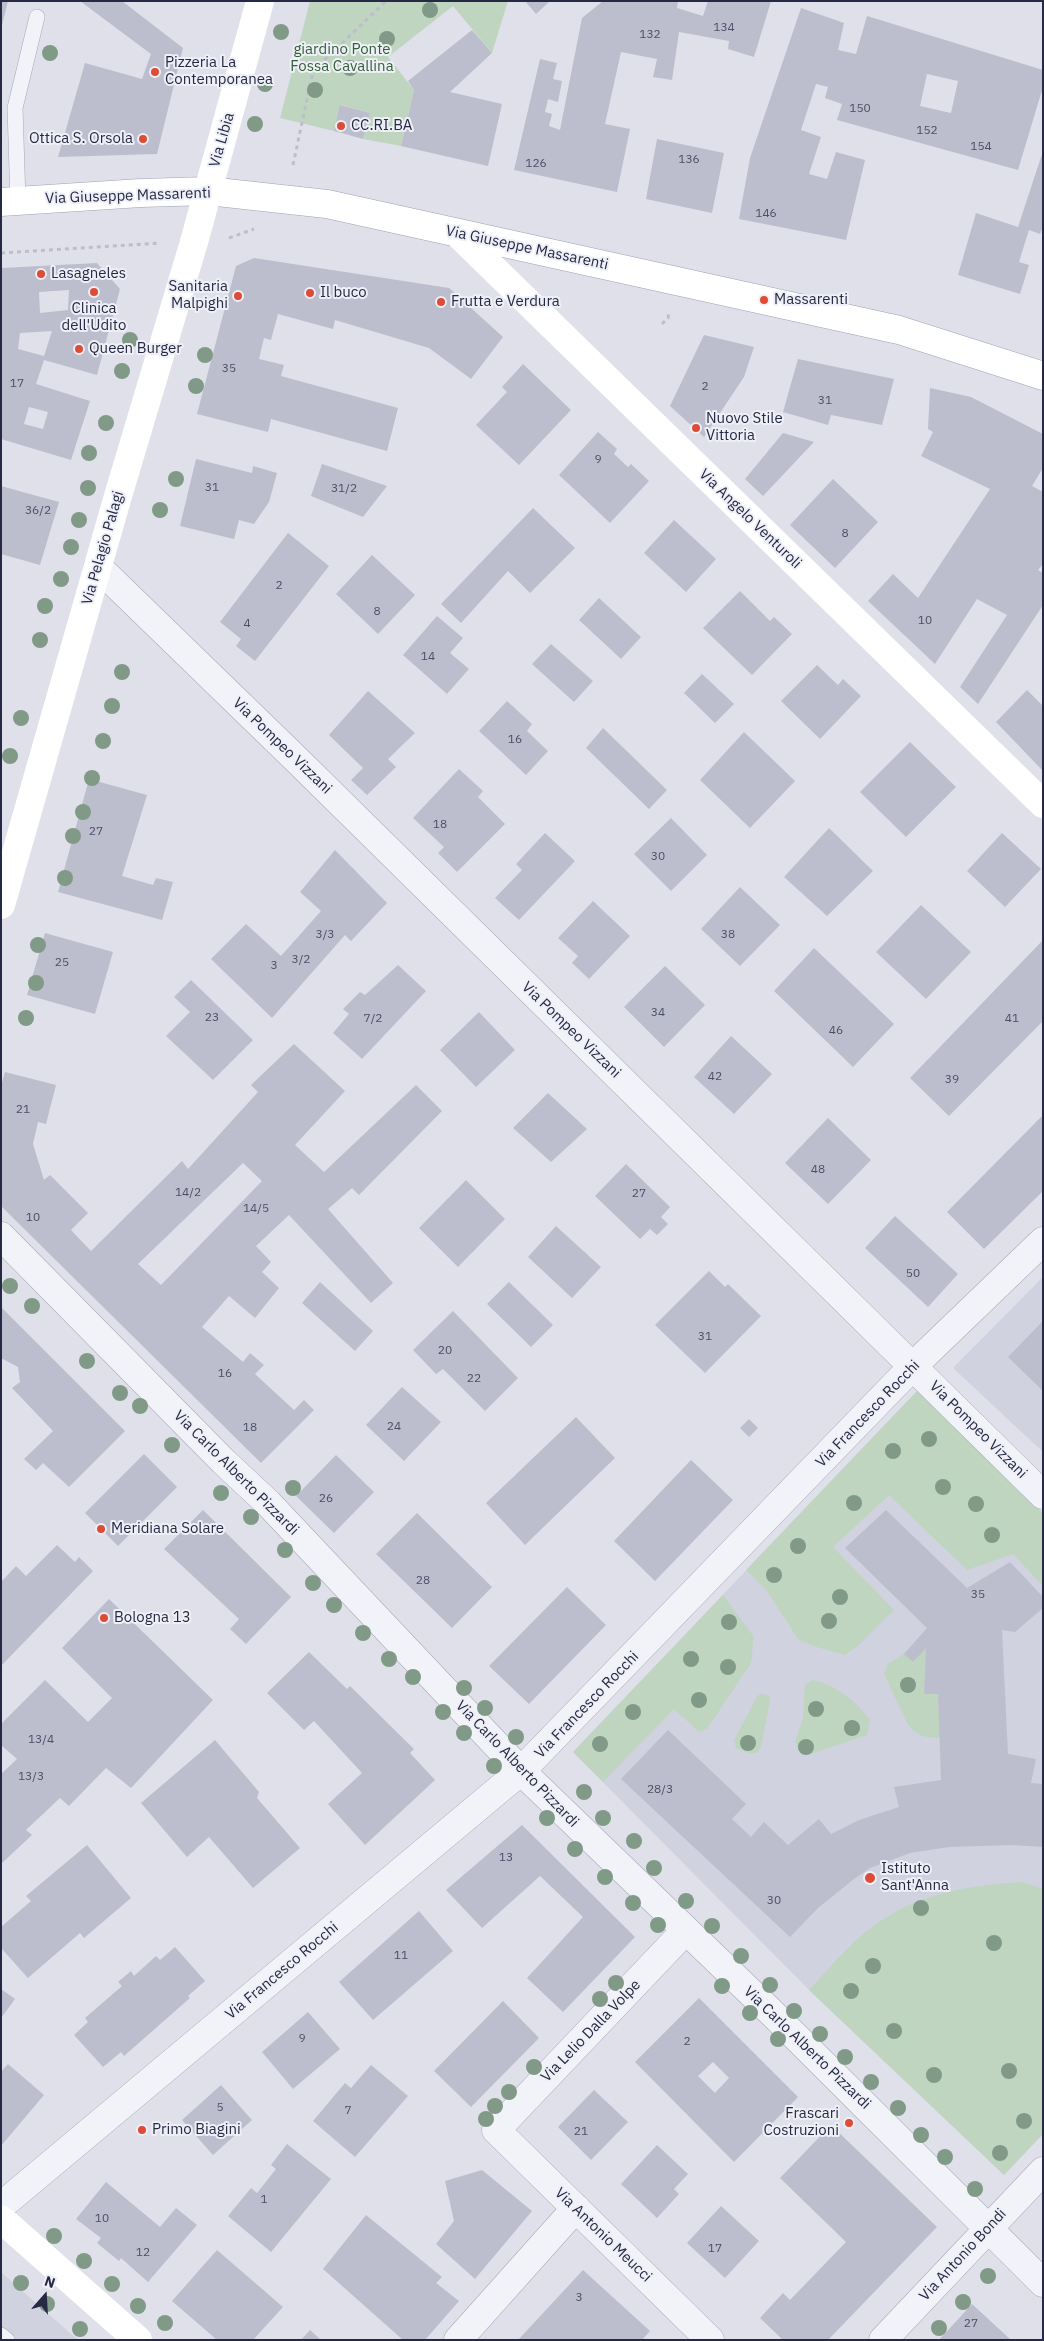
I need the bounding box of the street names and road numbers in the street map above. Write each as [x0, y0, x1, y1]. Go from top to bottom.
street label: Via Libia [206, 111, 238, 169]
street label: Via Giuseppe Massarenti [45, 184, 211, 208]
street label: Via Giuseppe Massarenti [444, 222, 610, 274]
street label: Via Angelo Venturoli [695, 465, 805, 573]
street label: Via Pelagio Palagi [78, 489, 128, 607]
street label: Via Pompeo Vizzani [229, 694, 335, 798]
street label: Via Pompeo Vizzani [518, 978, 624, 1082]
street label: Via Francesco Rocchi [812, 1357, 924, 1471]
street label: Via Pompeo Vizzani [925, 1377, 1031, 1483]
street label: Via Carlo Alberto Pizzardi [170, 1407, 302, 1539]
street label: Via Francesco Rocchi [531, 1648, 643, 1762]
street label: Via Carlo Alberto Pizzardi [452, 1697, 582, 1831]
street label: Via Francesco Rocchi [222, 1918, 342, 2024]
street label: Via Lelio Dalla Volpe [537, 1976, 645, 2086]
street label: Via Carlo Alberto Pizzardi [740, 1983, 874, 2113]
street label: Via Antonio Meucci [551, 2184, 655, 2286]
street label: Via Antonio Bondi [916, 2205, 1010, 2305]

